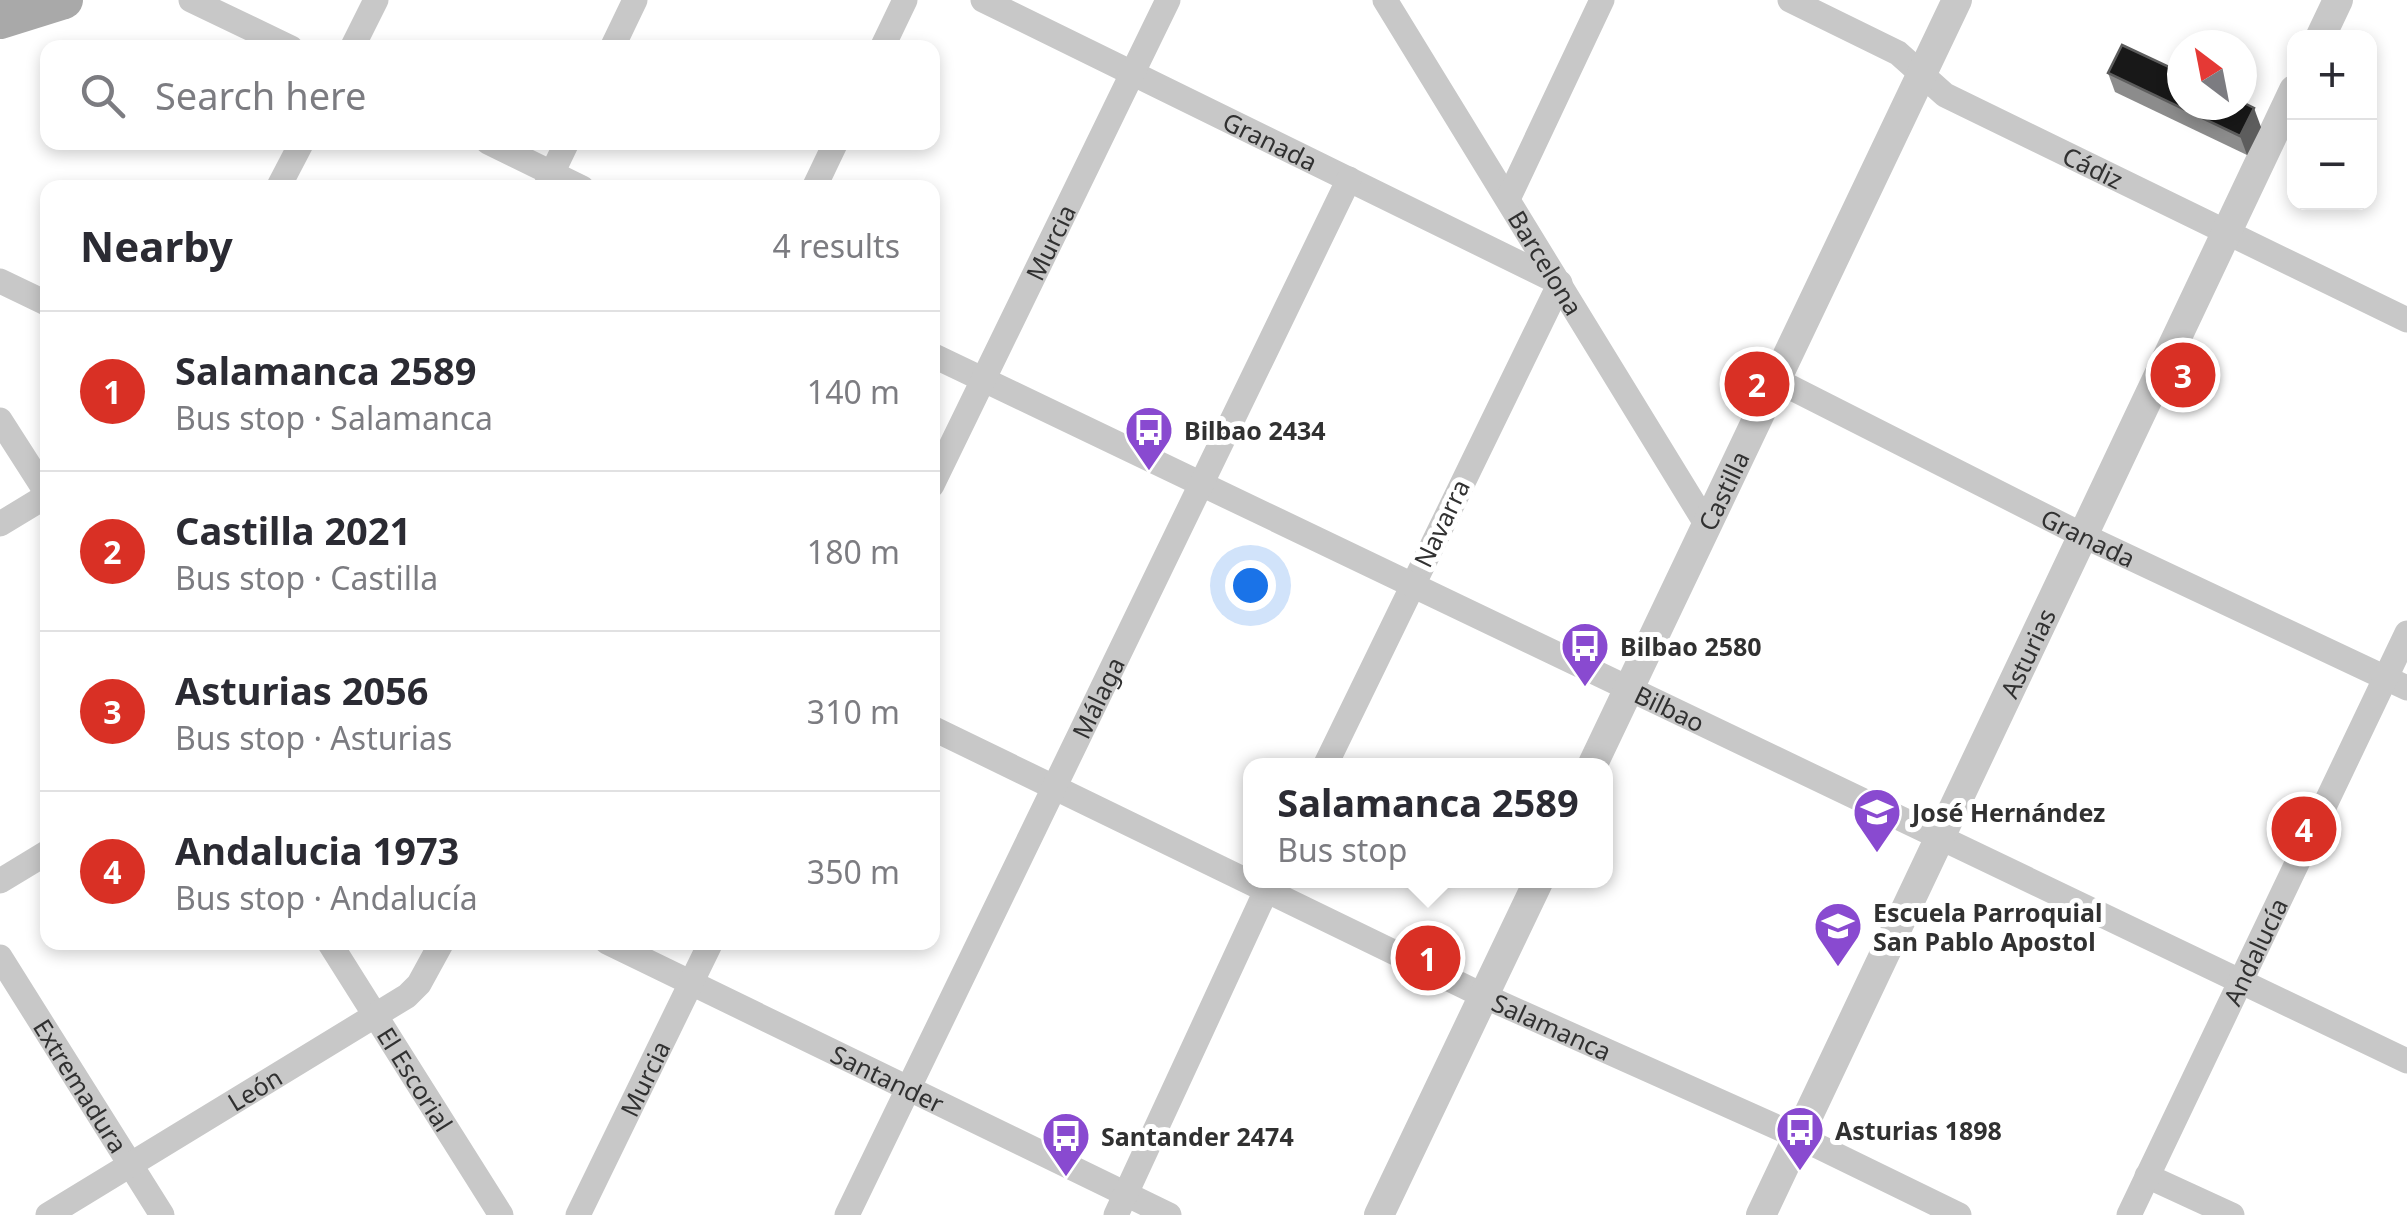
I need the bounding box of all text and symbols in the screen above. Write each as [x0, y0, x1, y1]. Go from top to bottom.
north arrow [2167, 30, 2257, 120]
map controls [2287, 30, 2377, 210]
button: + [2287, 30, 2377, 120]
search box [40, 40, 940, 150]
icon: search [75, 68, 130, 123]
text: Search here [155, 69, 366, 121]
street label: Granada [1217, 103, 1323, 178]
button: − [2287, 120, 2377, 210]
street label: Cádiz [2057, 138, 2129, 196]
street label: Murcia [1017, 199, 1083, 286]
street label: Barcelona [1501, 204, 1591, 321]
text: Nearby [80, 217, 233, 274]
text: 4 results [773, 224, 900, 267]
pin: 3 [2150, 338, 2216, 412]
text: Salamanca 2589 [175, 344, 477, 396]
pin: 2 [1724, 346, 1790, 422]
text: 1 [103, 370, 122, 413]
text: 140 m [807, 370, 900, 413]
text: Bus stop · Salamanca [175, 396, 493, 439]
bus stop icon: Bilbao 2434 [1123, 404, 1175, 472]
place label: Bilbao 2434 [1184, 413, 1326, 447]
street label: Castilla [1690, 445, 1757, 536]
street label: Navarra [1405, 473, 1477, 573]
street label: Granada [2035, 500, 2141, 575]
text: Castilla 2021 [175, 504, 411, 556]
text: 2 [103, 530, 122, 573]
text: 180 m [807, 530, 900, 573]
text: Bus stop · Castilla [175, 556, 438, 599]
your location [1225, 560, 1276, 611]
street label: Asturias [1992, 603, 2063, 703]
bus stop icon: Bilbao 2580 [1559, 620, 1611, 688]
place label: Bilbao 2580 [1620, 629, 1762, 663]
street label: Málaga [1064, 651, 1132, 744]
text: Asturias 2056 [175, 664, 429, 716]
street label: Bilbao [1629, 677, 1710, 739]
text: 3 [103, 690, 122, 733]
text: 310 m [807, 690, 900, 733]
text: Bus stop · Asturias [175, 716, 452, 759]
popup [1243, 758, 1613, 888]
text: Salamanca 2589 [1277, 776, 1579, 828]
school or university icon: José Hernández [1851, 786, 1903, 854]
pin: 4 [2272, 792, 2336, 866]
place label: José Hernández [1910, 795, 2105, 829]
text: Andalucia 1973 [175, 824, 459, 876]
text: Bus stop [1277, 828, 1407, 871]
text: 4 [103, 850, 122, 893]
text: 350 m [807, 850, 900, 893]
text: Bus stop · Andalucía [175, 876, 478, 919]
street label: Andalucía [2215, 892, 2295, 1011]
place label: Escuela Parroquial San Pablo Apostol [1873, 895, 2102, 958]
school or university icon: Escuela Parroquial San Pablo Apostol [1812, 900, 1864, 968]
pin: 1 [1396, 920, 1460, 996]
street label: Salamanca [1487, 985, 1617, 1068]
street label: Extremadura [26, 1012, 136, 1159]
street label: El Escorial [370, 1020, 461, 1138]
street label: Murcia [612, 1035, 677, 1122]
street label: Santander [826, 1036, 950, 1120]
street label: León [221, 1059, 288, 1119]
bus stop icon: Asturias 1898 [1774, 1104, 1826, 1172]
bus stop icon: Santander 2474 [1040, 1110, 1092, 1178]
place label: Asturias 1898 [1835, 1113, 2002, 1147]
place label: Santander 2474 [1101, 1119, 1294, 1153]

